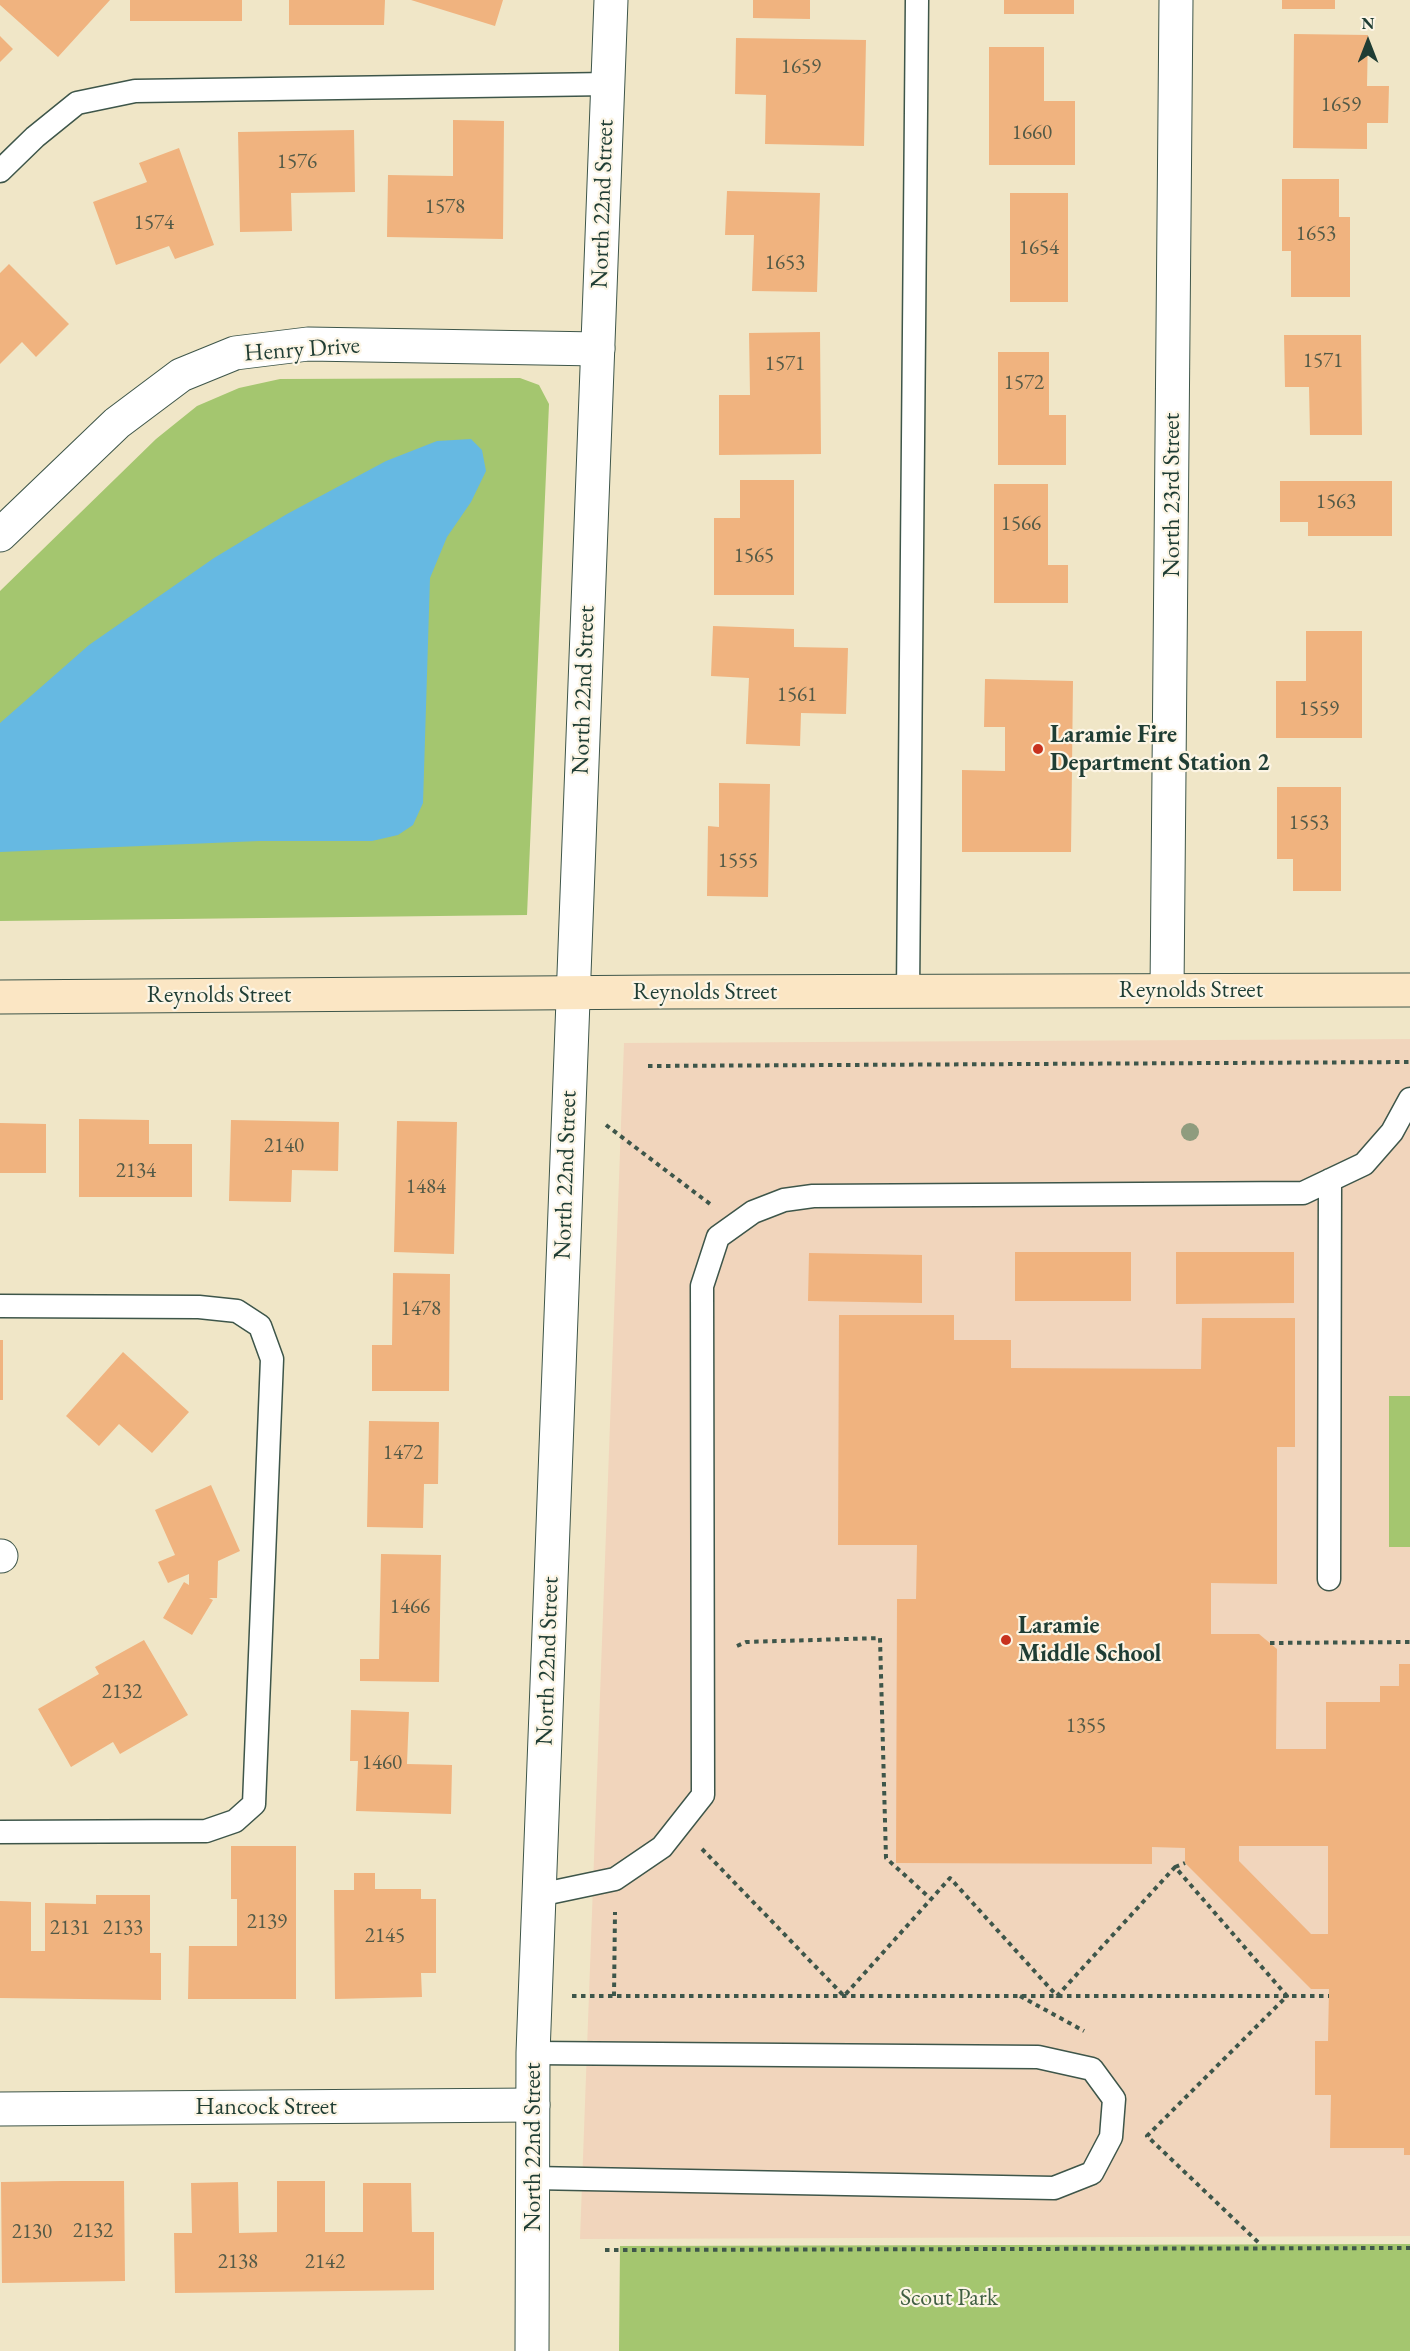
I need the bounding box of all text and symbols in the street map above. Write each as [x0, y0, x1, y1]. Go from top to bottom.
north arrow [1338, 12, 1398, 72]
text: N [1362, 13, 1374, 34]
house number: 1659 [781, 54, 821, 80]
house number: 1659 [1321, 92, 1361, 118]
street label: North 22nd Street [586, 119, 620, 289]
house number: 1660 [1012, 120, 1052, 146]
house number: 1576 [277, 149, 317, 175]
house number: 1578 [425, 194, 465, 220]
house number: 1574 [134, 210, 174, 236]
house number: 1653 [1296, 221, 1336, 247]
house number: 1654 [1019, 235, 1059, 261]
house number: 1653 [765, 250, 805, 276]
street label: Henry Drive [243, 332, 361, 368]
house number: 1571 [1303, 348, 1343, 374]
house number: 1571 [765, 351, 805, 377]
house number: 1572 [1004, 370, 1044, 396]
street label: North 23rd Street [1158, 413, 1186, 577]
house number: 1563 [1316, 489, 1356, 515]
house number: 1566 [1001, 511, 1041, 537]
house number: 1565 [734, 543, 774, 569]
street label: North 22nd Street [567, 605, 601, 775]
house number: 1561 [777, 682, 817, 708]
house number: 1559 [1299, 696, 1339, 722]
place label: Laramie Fire Department Station 2 [1050, 721, 1270, 777]
marker: Laramie Fire Department Station 2 [1031, 742, 1045, 756]
house number: 1553 [1289, 810, 1329, 836]
house number: 1555 [718, 848, 758, 874]
street label: Reynolds Street [1119, 976, 1263, 1004]
street label: Reynolds Street [633, 978, 777, 1006]
street label: Reynolds Street [147, 981, 291, 1009]
street label: North 22nd Street [549, 1090, 583, 1260]
house number: 2140 [264, 1133, 304, 1159]
house number: 2134 [116, 1158, 156, 1184]
house number: 1484 [406, 1174, 446, 1200]
house number: 1478 [401, 1296, 441, 1322]
house number: 1472 [383, 1440, 423, 1466]
street label: North 22nd Street [531, 1576, 565, 1746]
house number: 1466 [390, 1594, 430, 1620]
place label: Laramie Middle School [1018, 1612, 1161, 1668]
marker: Laramie Middle School [999, 1633, 1013, 1647]
house number: 2132 [102, 1679, 142, 1705]
house number: 1355 [1066, 1713, 1106, 1739]
house number: 1460 [362, 1750, 402, 1776]
house number: 2139 [247, 1909, 287, 1935]
house number: 2131 [50, 1915, 90, 1941]
house number: 2133 [103, 1915, 143, 1941]
house number: 2145 [365, 1923, 405, 1949]
street label: North 22nd Street [519, 2063, 547, 2231]
street label: Hancock Street [195, 2093, 337, 2121]
house number: 2132 [73, 2218, 113, 2244]
house number: 2130 [12, 2219, 52, 2245]
house number: 2138 [218, 2249, 258, 2275]
house number: 2142 [305, 2249, 345, 2275]
park label: Scout Park [900, 2284, 998, 2312]

